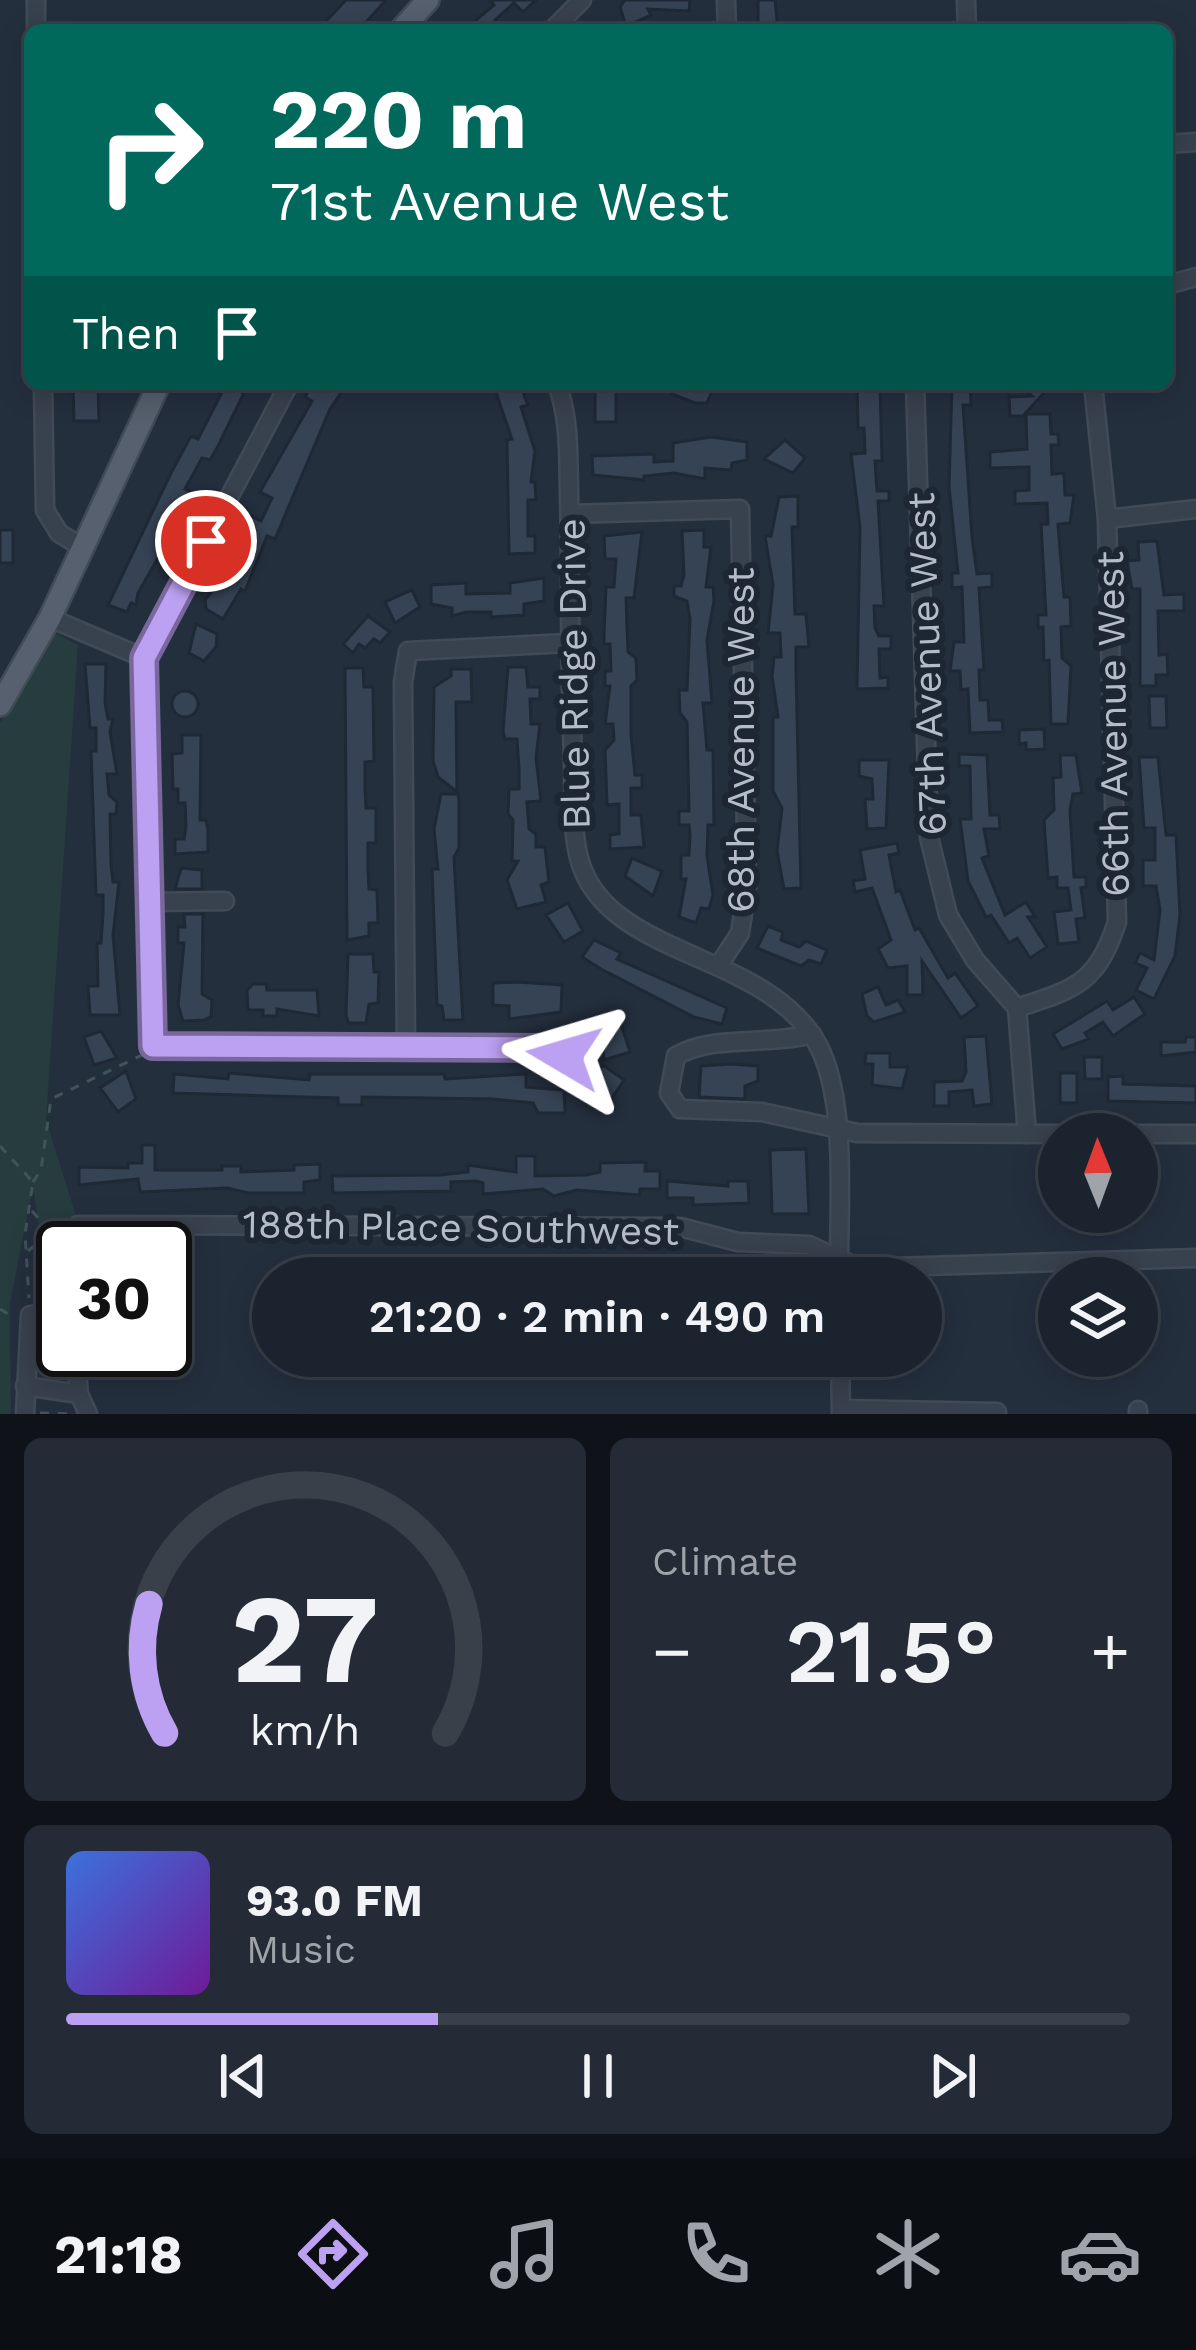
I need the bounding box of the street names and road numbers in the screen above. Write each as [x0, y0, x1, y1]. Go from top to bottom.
street label: 67th Avenue West [898, 492, 955, 836]
street label: Blue Ridge Drive [548, 518, 599, 830]
street label: 66th Avenue West [1087, 551, 1138, 897]
street label: 68th Avenue West [718, 567, 763, 913]
street label: 188th Place Southwest [242, 1201, 680, 1254]

